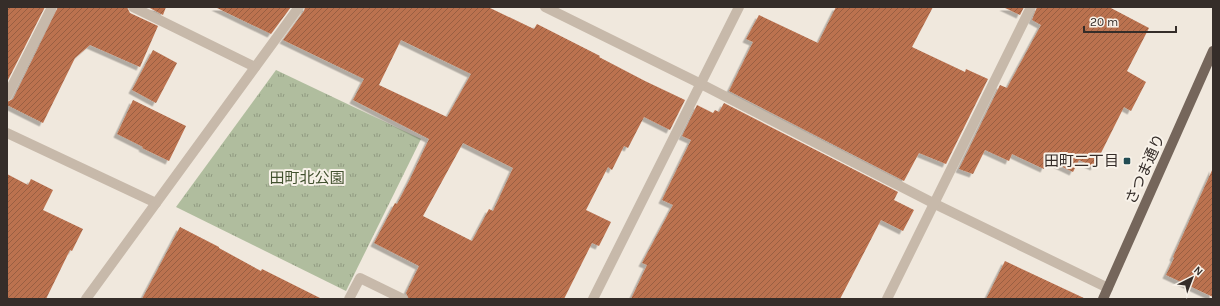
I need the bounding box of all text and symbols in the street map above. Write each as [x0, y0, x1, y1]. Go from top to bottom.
scale bar [1084, 8, 1176, 34]
text: 20 m [1090, 15, 1118, 29]
street label: さつま通り [1122, 131, 1168, 207]
place label: 田町二丁目 [1044, 152, 1119, 170]
marker: 田町二丁目 [1122, 156, 1132, 166]
park label: 田町北公園 [269, 169, 345, 187]
north arrow [1172, 258, 1212, 298]
text: N [1191, 263, 1206, 278]

